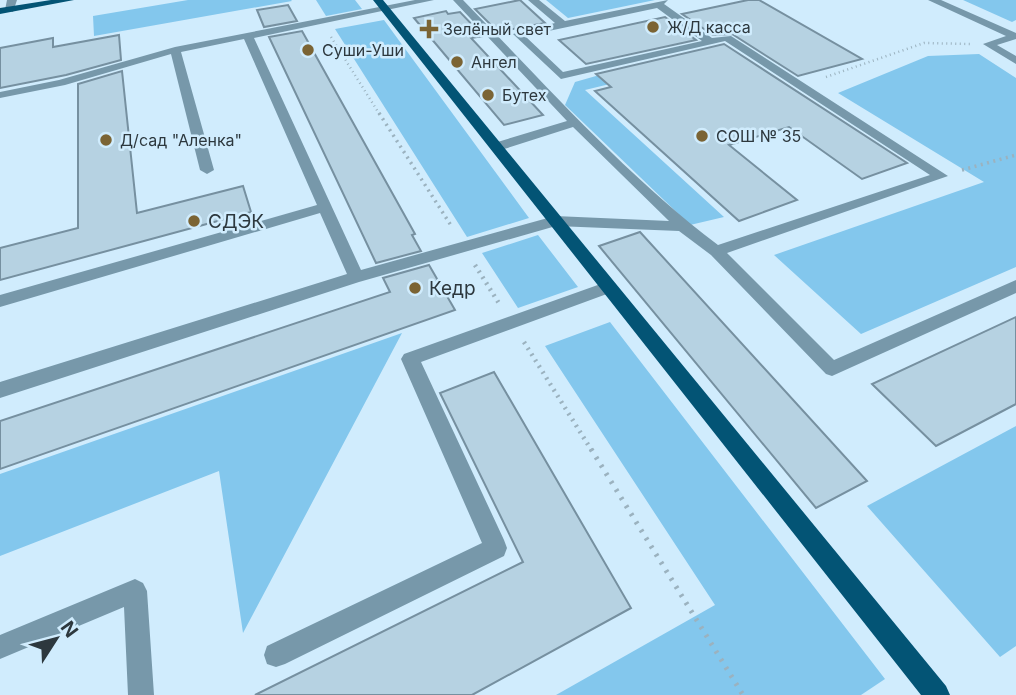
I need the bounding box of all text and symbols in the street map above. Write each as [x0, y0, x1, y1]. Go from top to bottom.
place label: Ж/Д касса [667, 17, 751, 37]
place label: Зелёный свет [443, 19, 551, 39]
marker: Ж/Д касса [645, 19, 661, 35]
marker: Зелёный свет [421, 21, 437, 37]
place label: Суши-Уши [322, 40, 404, 60]
marker: Суши-Уши [300, 42, 316, 58]
place label: Ангел [471, 52, 517, 72]
marker: Ангел [449, 54, 465, 70]
place label: Бутех [502, 85, 547, 105]
marker: Бутех [480, 87, 496, 103]
place label: СОШ № 35 [716, 126, 801, 146]
marker: СОШ № 35 [694, 128, 710, 144]
place label: Д/сад "Аленка" [120, 130, 242, 150]
marker: Д/сад "Аленка" [98, 132, 114, 148]
place label: СДЭК [208, 210, 264, 233]
marker: СДЭК [186, 213, 202, 229]
place label: Кедр [429, 277, 476, 300]
marker: Кедр [407, 280, 423, 296]
north arrow [21, 604, 91, 674]
text: N [56, 617, 83, 642]

